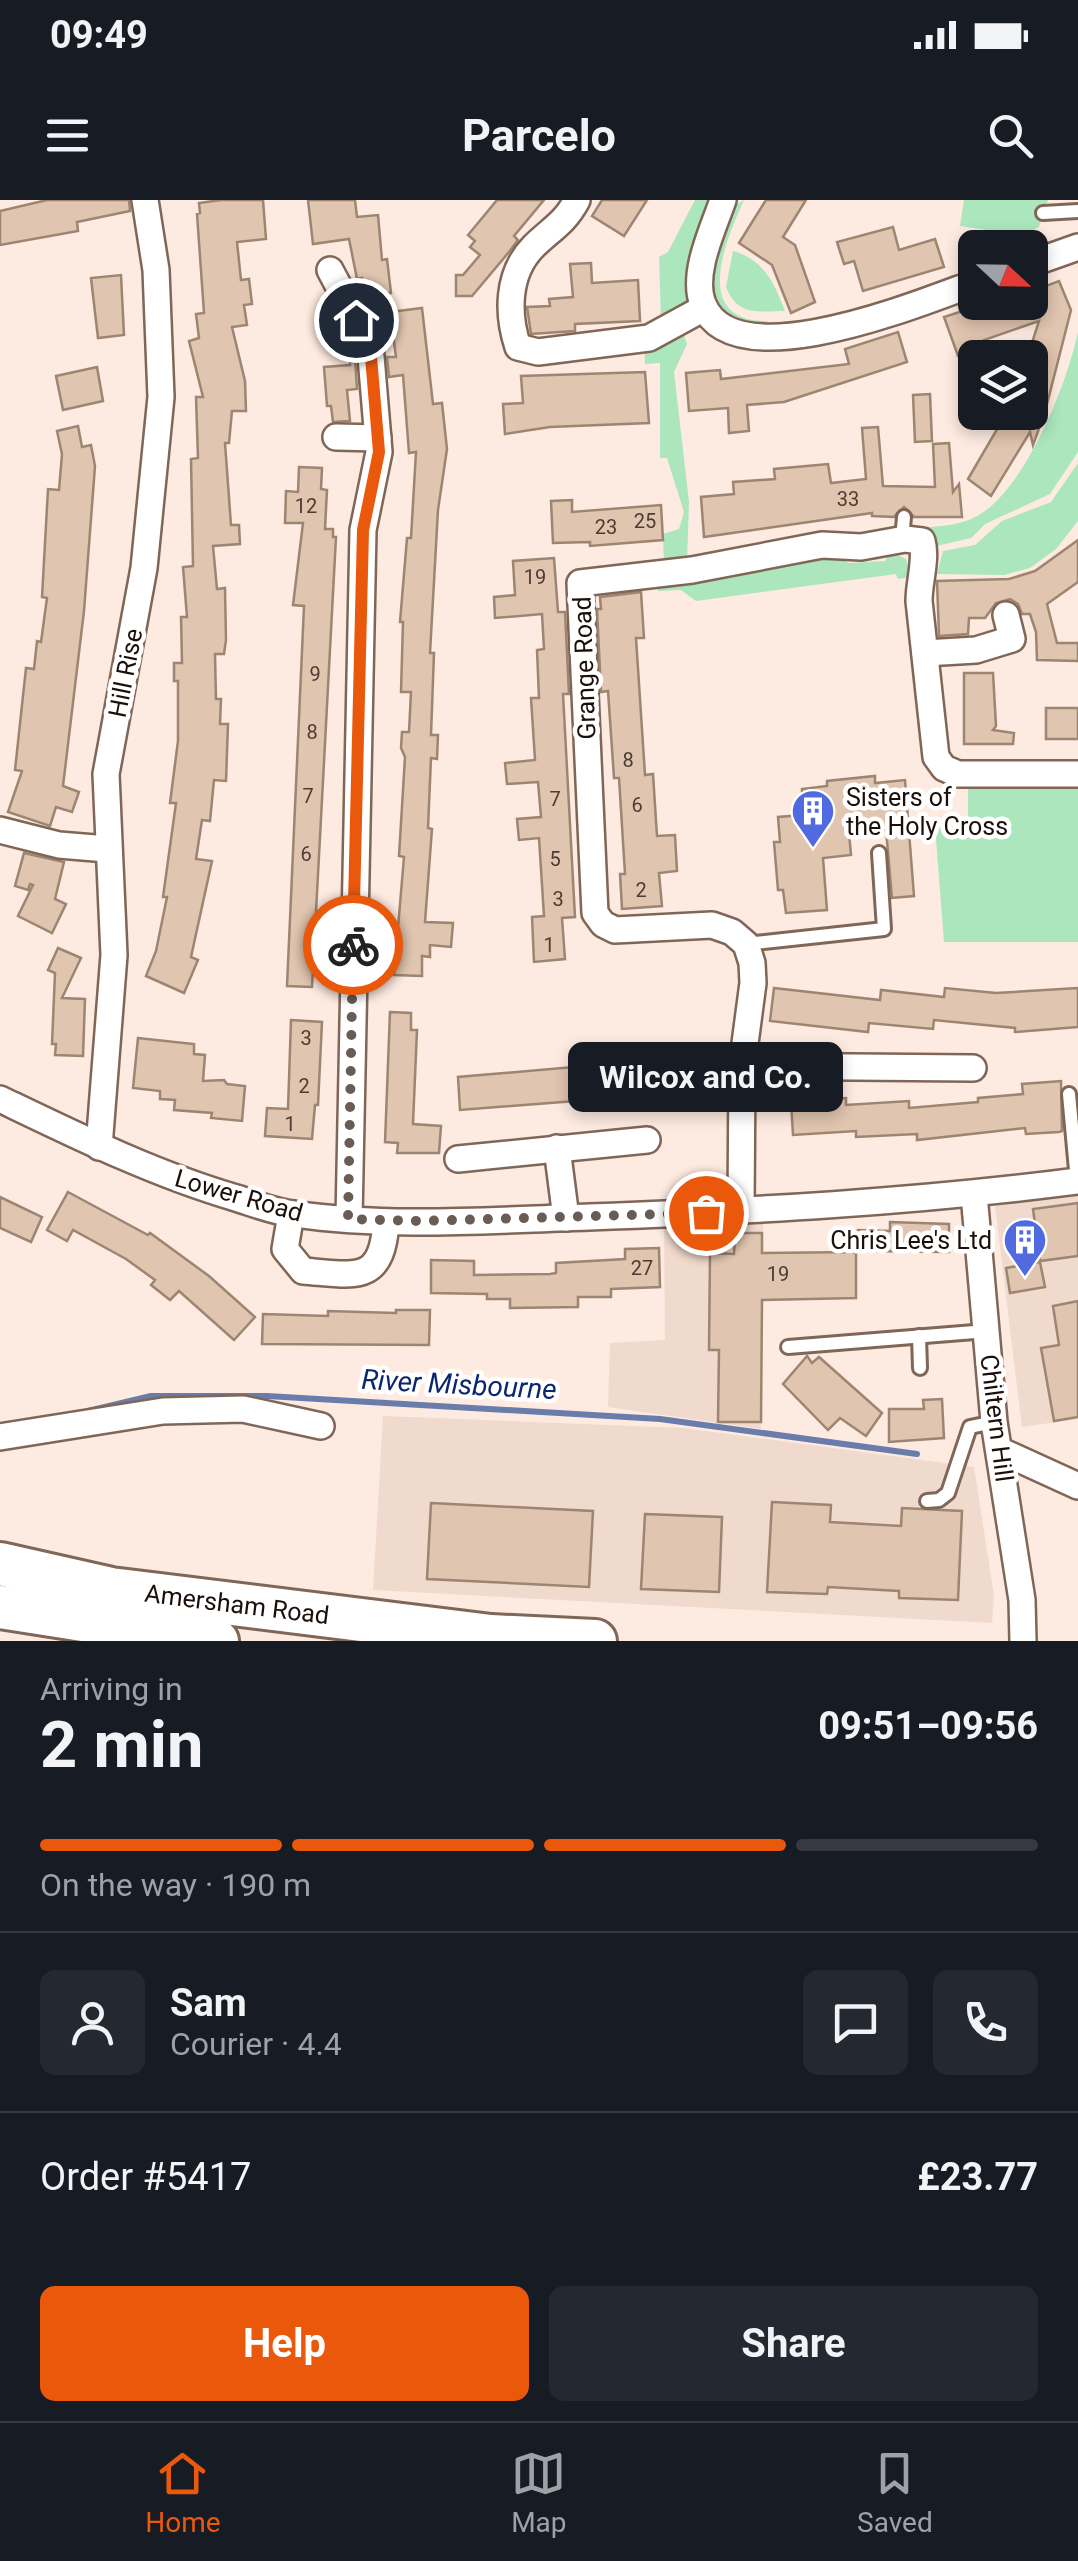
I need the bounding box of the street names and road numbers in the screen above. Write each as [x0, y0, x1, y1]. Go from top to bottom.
street label: Grange Road [568, 596, 601, 740]
street label: Hill Rise [103, 626, 148, 720]
street label: Lower Road [172, 1163, 306, 1228]
street label: Chiltern Hill [974, 1353, 1019, 1483]
street label: Amersham Road [143, 1579, 331, 1630]

